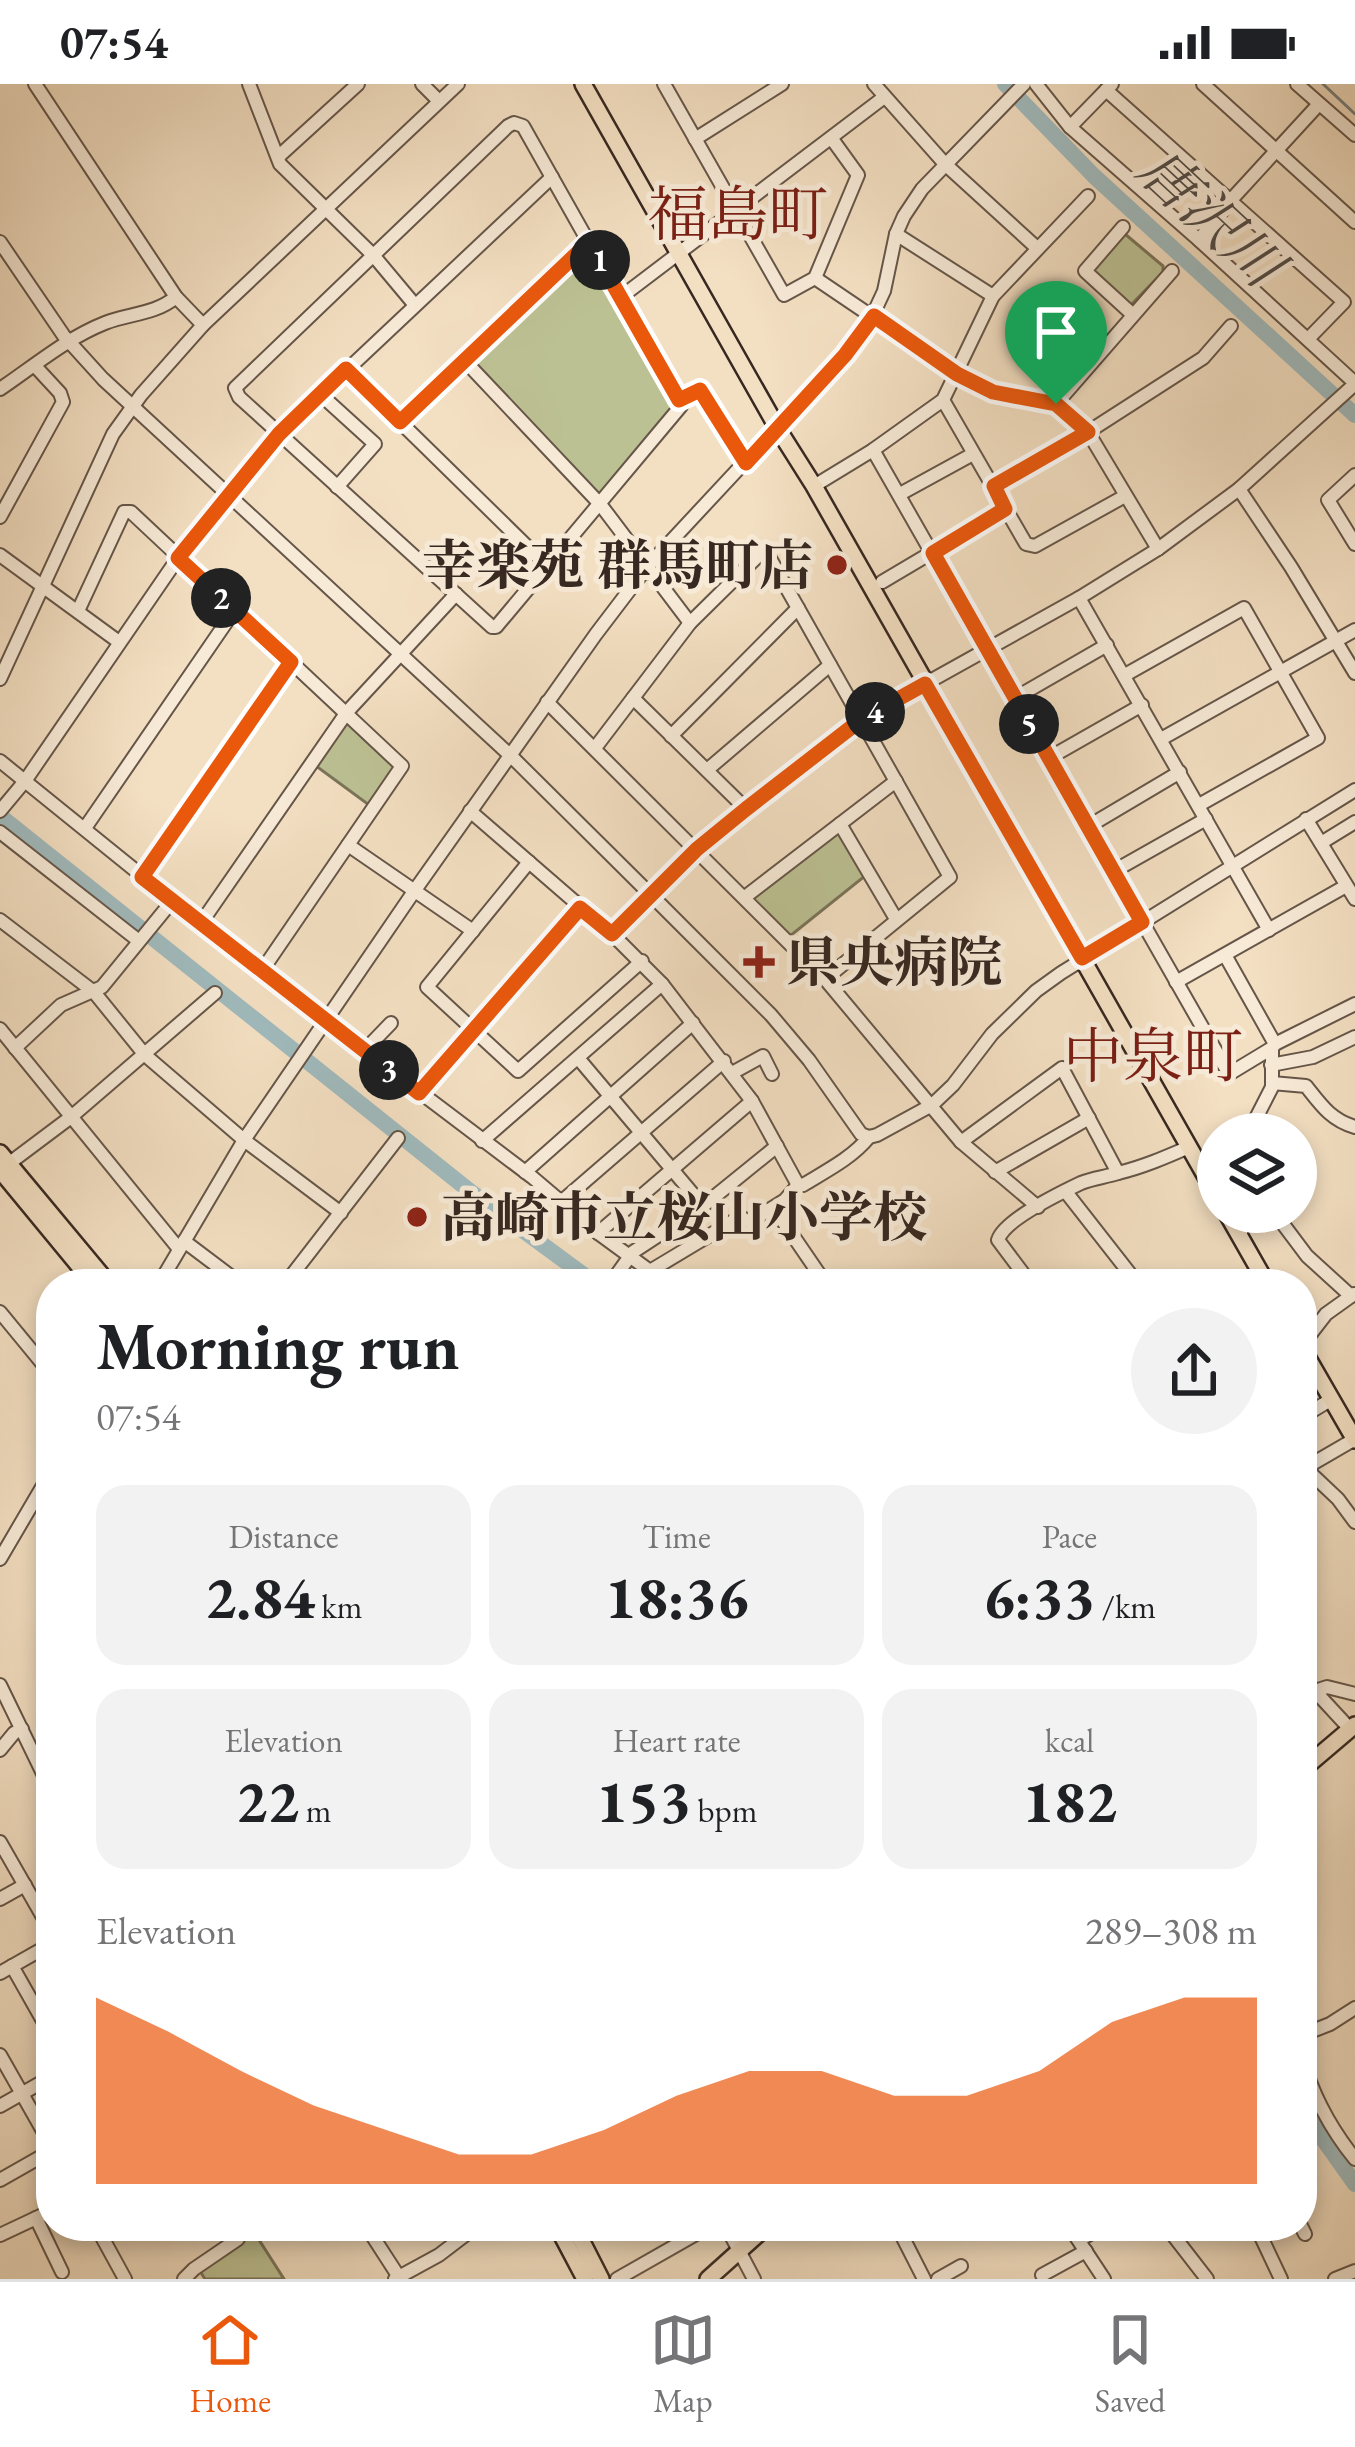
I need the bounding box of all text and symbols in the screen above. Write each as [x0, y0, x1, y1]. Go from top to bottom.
text: 07:54 [60, 13, 168, 71]
water label: 唐沢川 [1123, 132, 1303, 306]
district label: 福島町 [648, 175, 828, 253]
pin: 1 [570, 230, 630, 290]
text: 1 [591, 238, 609, 281]
pin [1005, 281, 1107, 404]
icon: arrive [1023, 299, 1089, 365]
place label: 幸楽苑 群馬町店 [422, 530, 813, 600]
marker: 幸楽苑 群馬町店 [824, 552, 850, 578]
pin: 2 [191, 568, 251, 628]
text: 2 [212, 576, 230, 619]
pin: 4 [845, 682, 905, 742]
text: 4 [866, 690, 884, 733]
pin: 5 [999, 694, 1059, 754]
text: 5 [1020, 702, 1038, 745]
place label: 県央病院 [786, 927, 1002, 997]
marker: 県央病院 [743, 946, 775, 978]
district label: 中泉町 [1063, 1017, 1243, 1095]
pin: 3 [359, 1040, 419, 1100]
text: 3 [380, 1048, 398, 1091]
map controls [1197, 1113, 1317, 1233]
button: layers [1197, 1113, 1317, 1233]
place label: 高崎市立桜山小学校 [441, 1182, 927, 1252]
marker: 高崎市立桜山小学校 [404, 1204, 430, 1230]
text: Morning run [96, 1303, 460, 1389]
button: share [1131, 1308, 1257, 1434]
text: 07:54 [96, 1391, 181, 1442]
text: Distance [228, 1515, 339, 1558]
text: Time [642, 1515, 711, 1558]
text: Pace [1042, 1515, 1097, 1558]
text: 2.84 [205, 1558, 315, 1636]
text: 18:36 [605, 1558, 748, 1636]
text: 6:33 [983, 1558, 1095, 1636]
text: km [315, 1585, 362, 1628]
text: /km [1095, 1585, 1156, 1628]
text: Elevation [224, 1719, 343, 1762]
text: Heart rate [612, 1719, 741, 1762]
text: kcal [1045, 1719, 1094, 1762]
text: 22 [236, 1762, 299, 1840]
text: 153 [596, 1762, 691, 1840]
text: 182 [1022, 1762, 1117, 1840]
text: m [299, 1789, 331, 1832]
text: bpm [691, 1789, 757, 1832]
text: Elevation [96, 1905, 236, 1956]
text: 289–308 m [1085, 1905, 1257, 1956]
tab: Home [189, 2307, 271, 2422]
tab: Map [650, 2307, 716, 2422]
tab: Saved [1095, 2307, 1166, 2422]

